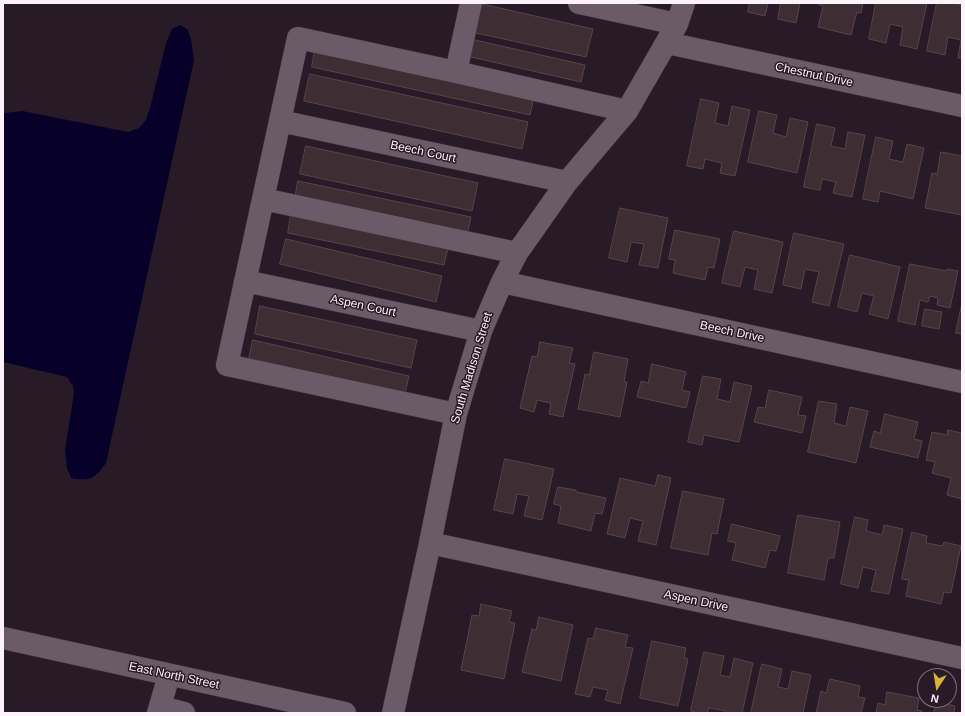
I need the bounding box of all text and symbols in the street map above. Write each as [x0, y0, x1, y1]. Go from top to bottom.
street label: Chestnut Drive [774, 60, 854, 90]
street label: Beech Court [389, 138, 457, 166]
street label: Aspen Court [329, 292, 397, 320]
street label: South Madison Street [448, 311, 496, 425]
street label: Beech Drive [699, 318, 765, 346]
street label: Aspen Drive [663, 587, 729, 615]
street label: East North Street [127, 659, 221, 693]
north arrow [917, 668, 957, 708]
text: N [930, 692, 940, 705]

